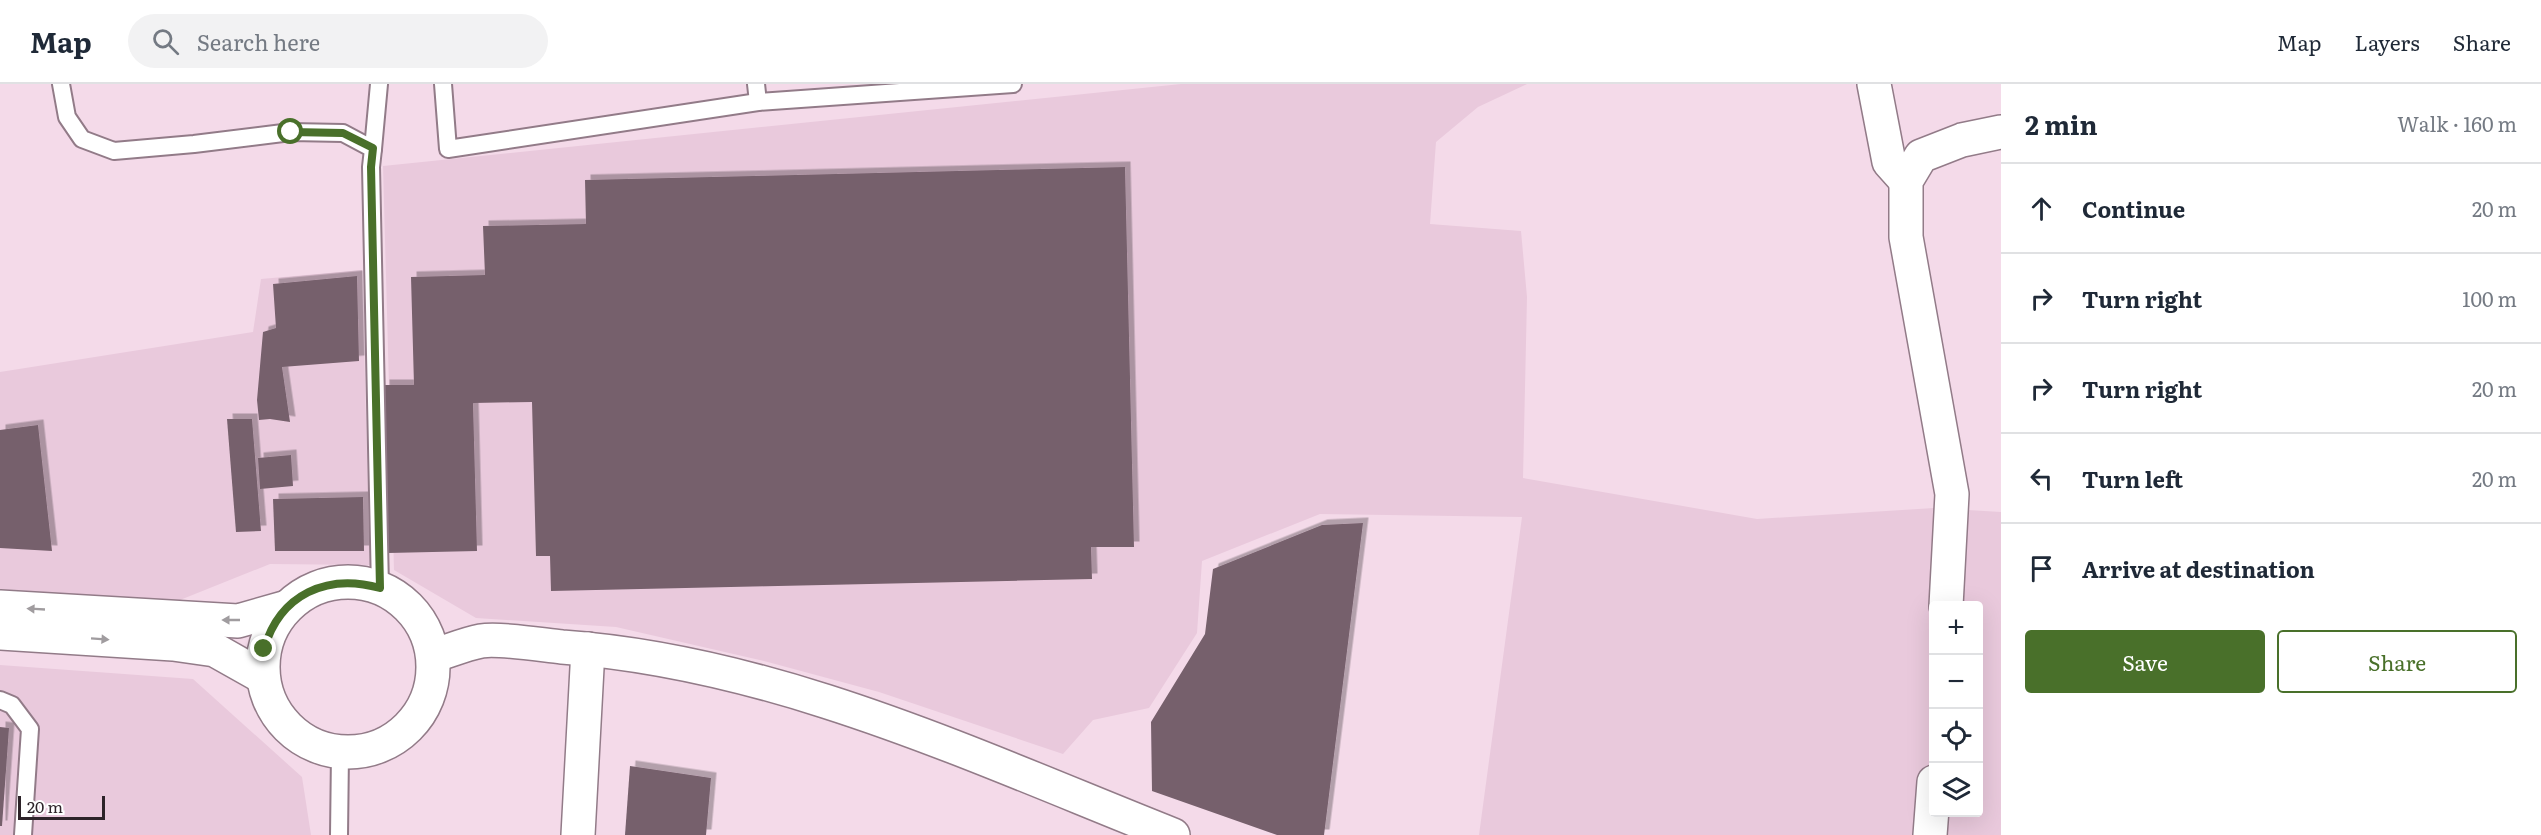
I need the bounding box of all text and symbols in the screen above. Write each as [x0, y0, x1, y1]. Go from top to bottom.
search box [128, 14, 548, 68]
text: Map [30, 20, 92, 62]
icon: search [149, 25, 182, 58]
text: Search here [197, 25, 320, 58]
text: Map [2277, 26, 2322, 57]
text: Layers [2355, 26, 2420, 57]
text: Share [2453, 26, 2511, 57]
text: 2 min [2025, 104, 2098, 143]
text: Walk · 160 m [2397, 108, 2517, 138]
route start [277, 118, 303, 144]
icon: ahead [2025, 192, 2058, 225]
text: Continue [2082, 192, 2185, 225]
text: 20 m [2472, 193, 2517, 223]
icon: right [2025, 282, 2058, 315]
text: Turn right [2082, 282, 2202, 315]
text: 100 m [2462, 283, 2517, 313]
icon: right [2025, 372, 2058, 405]
text: Turn right [2082, 372, 2202, 405]
text: 20 m [2472, 373, 2517, 403]
icon: left [2025, 462, 2058, 495]
text: Turn left [2082, 462, 2183, 495]
text: 20 m [2472, 463, 2517, 493]
icon: arrive [2025, 552, 2058, 585]
text: Arrive at destination [2082, 552, 2315, 585]
map controls [1929, 601, 1983, 817]
button: + [1929, 601, 1983, 655]
one-way arrow [27, 605, 46, 614]
one-way arrow [221, 615, 240, 625]
button: Save [2025, 630, 2265, 693]
button: Share [2277, 630, 2517, 693]
one-way arrow [91, 635, 110, 644]
route end [250, 635, 276, 661]
button: − [1929, 655, 1983, 709]
button: locate [1929, 709, 1983, 763]
button: layers [1929, 763, 1983, 817]
scale bar [18, 793, 105, 820]
text: 20 m [27, 794, 63, 818]

